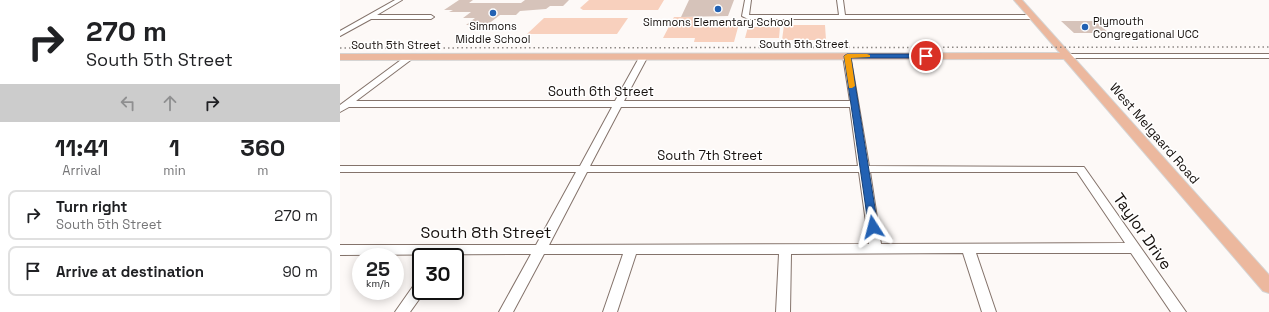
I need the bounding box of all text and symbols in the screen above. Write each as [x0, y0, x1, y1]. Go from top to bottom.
marker: Simmons Elementary School [713, 4, 723, 14]
marker: Simmons Middle School [488, 8, 498, 18]
text: 270 m [86, 13, 167, 49]
place label: Plymouth Congregational UCC [1093, 14, 1199, 41]
place label: Simmons Elementary School [643, 15, 793, 29]
icon: right [20, 16, 72, 68]
place label: Simmons Middle School [456, 19, 530, 46]
marker: Plymouth Congregational UCC [1080, 22, 1090, 32]
street label: South 5th Street [759, 37, 849, 51]
street label: South 5th Street [351, 38, 441, 52]
pin [909, 39, 943, 73]
icon: arrive [915, 45, 937, 67]
text: South 5th Street [86, 48, 233, 71]
street label: West Melgaard Road [1106, 79, 1203, 187]
street label: South 6th Street [548, 83, 654, 100]
icon: left [117, 92, 139, 114]
icon: ahead [159, 92, 181, 114]
icon: right [201, 92, 223, 114]
text: 11:41 [55, 132, 109, 163]
text: 1 [169, 132, 180, 163]
text: 360 [240, 132, 285, 163]
street label: South 7th Street [657, 147, 763, 164]
text: Arrival [62, 162, 101, 179]
text: min [163, 162, 186, 179]
text: m [257, 162, 268, 179]
street label: Taylor Drive [1108, 189, 1177, 274]
text: Turn right [56, 197, 127, 216]
icon: right [22, 204, 44, 226]
text: 270 m [274, 206, 318, 225]
position arrow [852, 206, 894, 248]
text: South 5th Street [56, 216, 162, 233]
street label: South 8th Street [421, 222, 551, 243]
speed limit sign: 30 [412, 248, 464, 300]
text: 25 [366, 256, 390, 282]
icon: arrive [22, 260, 44, 282]
text: Arrive at destination [56, 262, 204, 281]
text: 90 m [282, 262, 318, 281]
text: km/h [366, 277, 390, 290]

